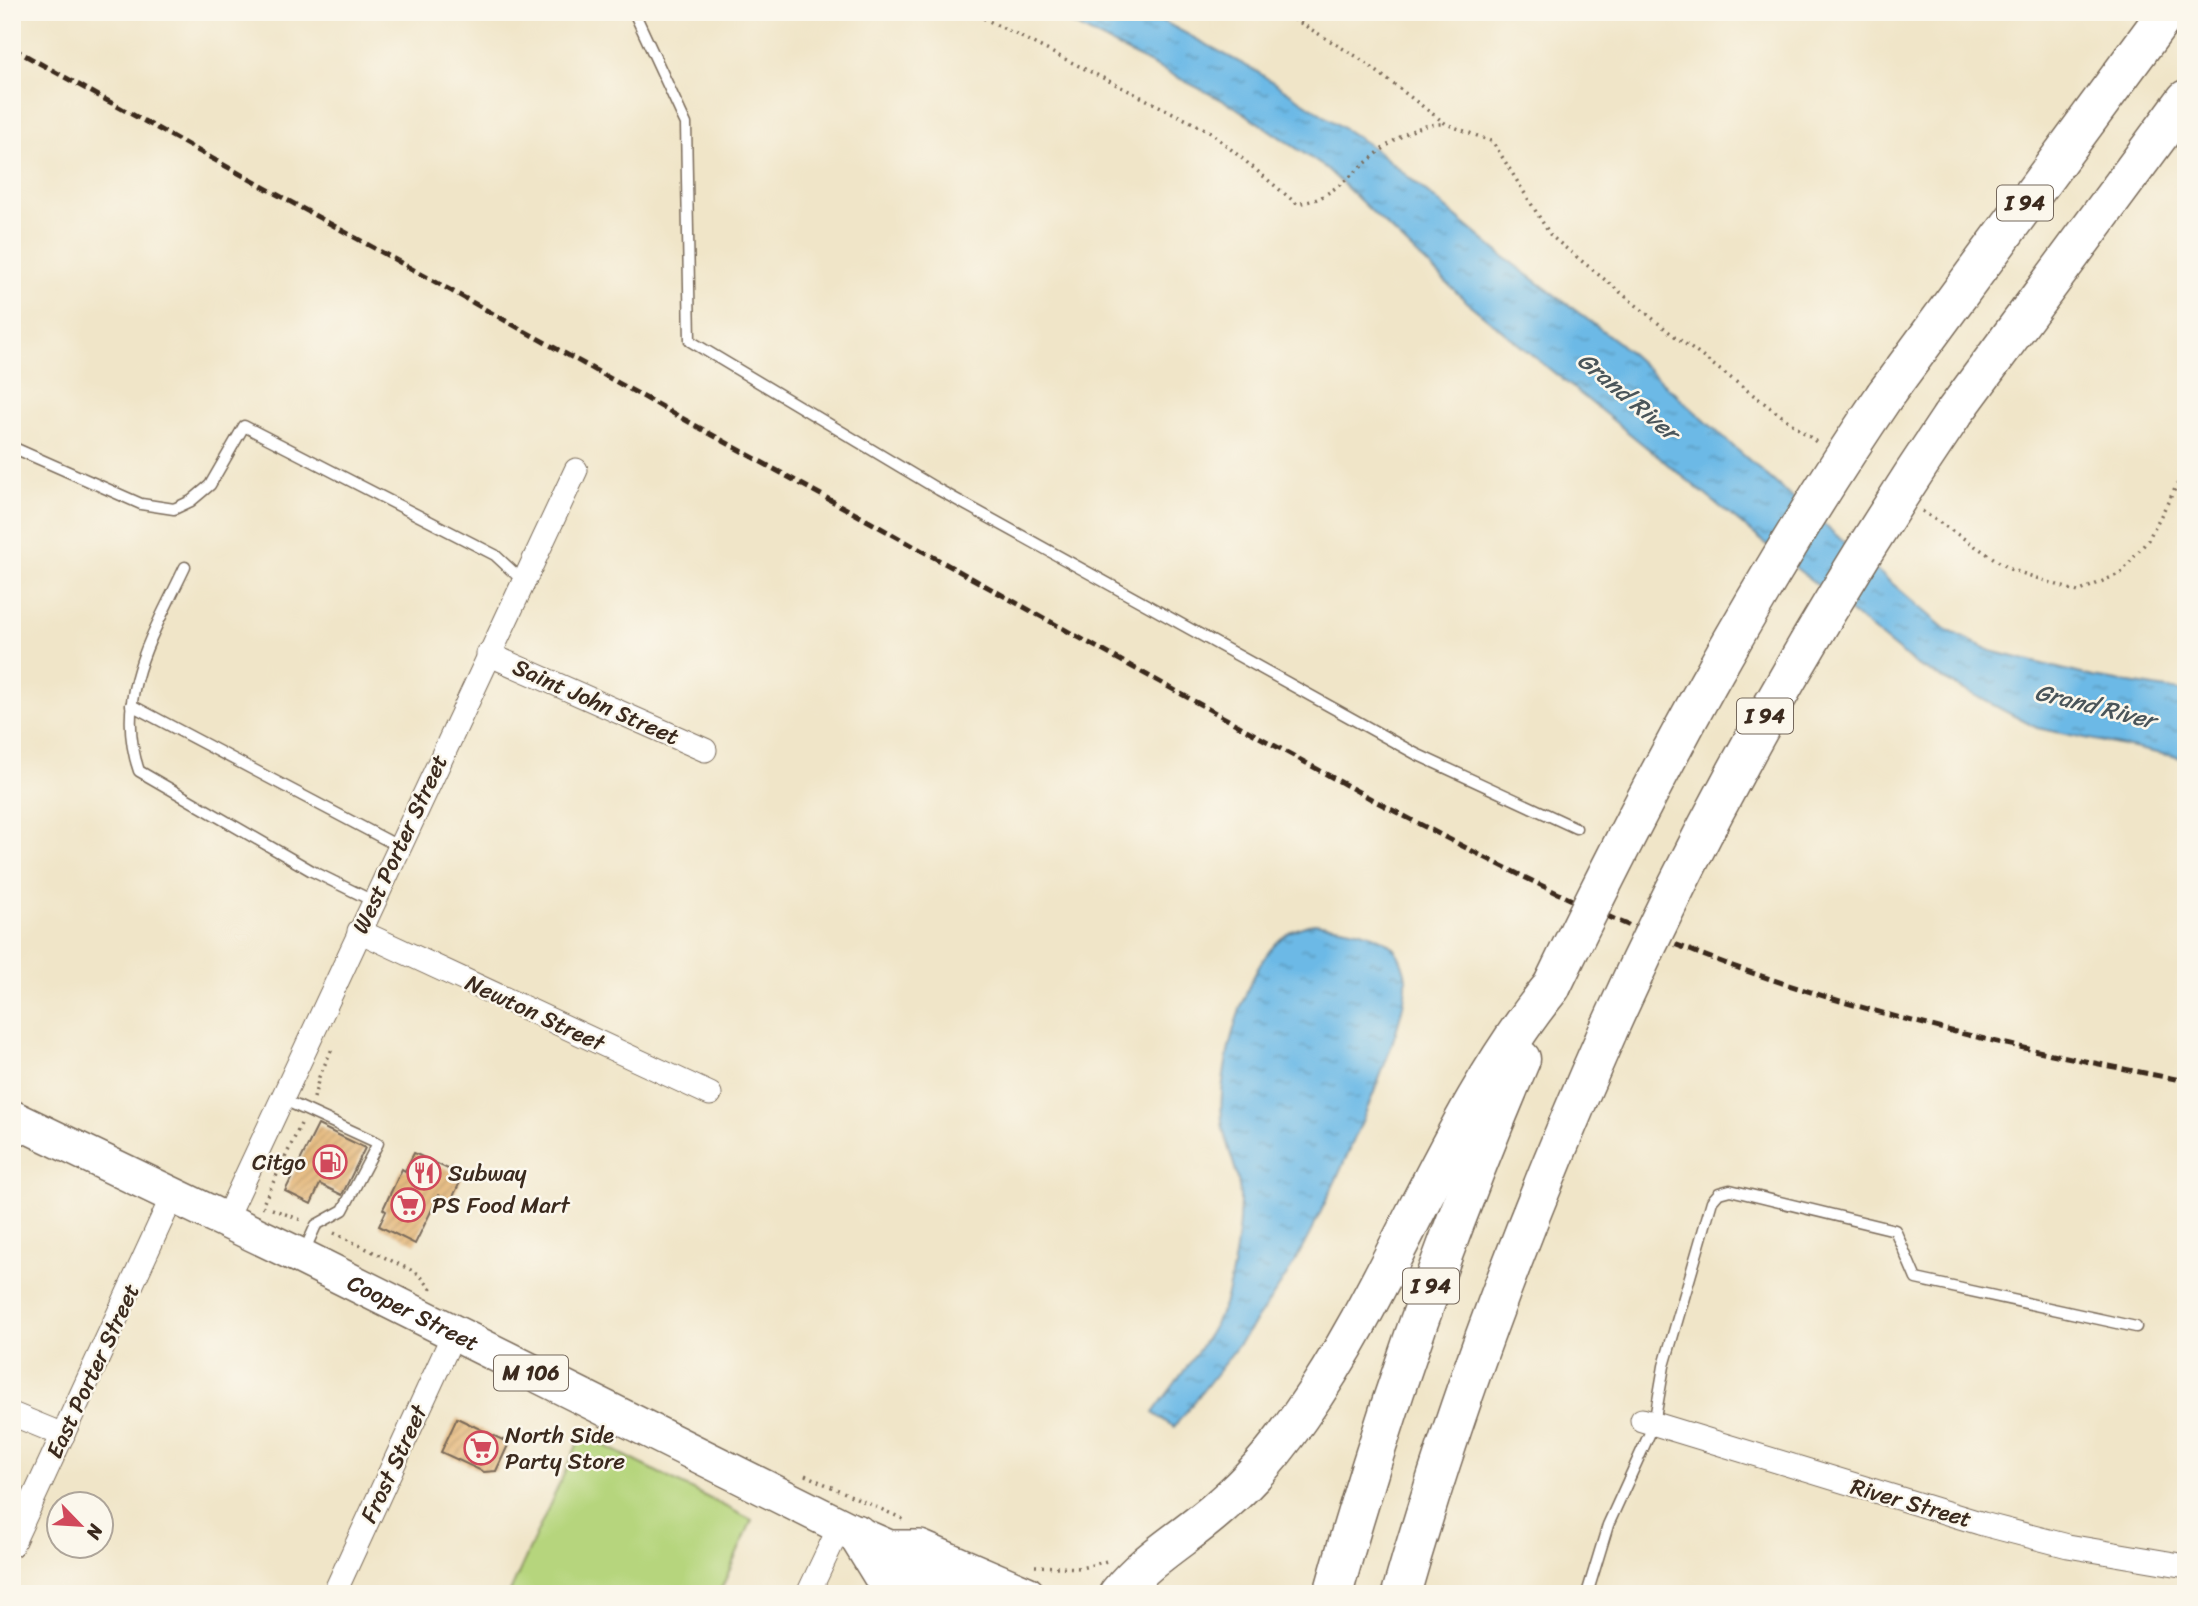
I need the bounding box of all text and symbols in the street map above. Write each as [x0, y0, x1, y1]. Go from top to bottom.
road number: I 94 [1997, 186, 2053, 220]
water label: Grand River [1568, 341, 1692, 454]
street label: Saint John Street [506, 647, 686, 757]
water label: Grand River [2031, 671, 2164, 742]
road number: I 94 [1737, 698, 1793, 734]
street label: West Porter Street [340, 747, 460, 941]
street label: Newton Street [458, 963, 613, 1064]
place label: Citgo [252, 1142, 306, 1183]
fuel station icon: Citgo [311, 1143, 349, 1181]
place label: Subway [448, 1153, 527, 1194]
restaurant icon: Subway [405, 1154, 443, 1192]
place label: PS Food Mart [432, 1185, 571, 1226]
supermarket icon: PS Food Mart [389, 1186, 427, 1224]
street label: Cooper Street [340, 1262, 487, 1363]
road number: I 94 [1403, 1268, 1459, 1304]
street label: East Porter Street [34, 1277, 152, 1465]
road number: M 106 [494, 1356, 568, 1390]
street label: Frost Street [349, 1397, 440, 1530]
place label: North Side Party Store [505, 1415, 625, 1482]
supermarket icon: North Side Party Store [462, 1429, 500, 1467]
street label: River Street [1846, 1466, 1976, 1540]
north arrow [46, 1490, 116, 1560]
text: N [77, 1518, 113, 1546]

